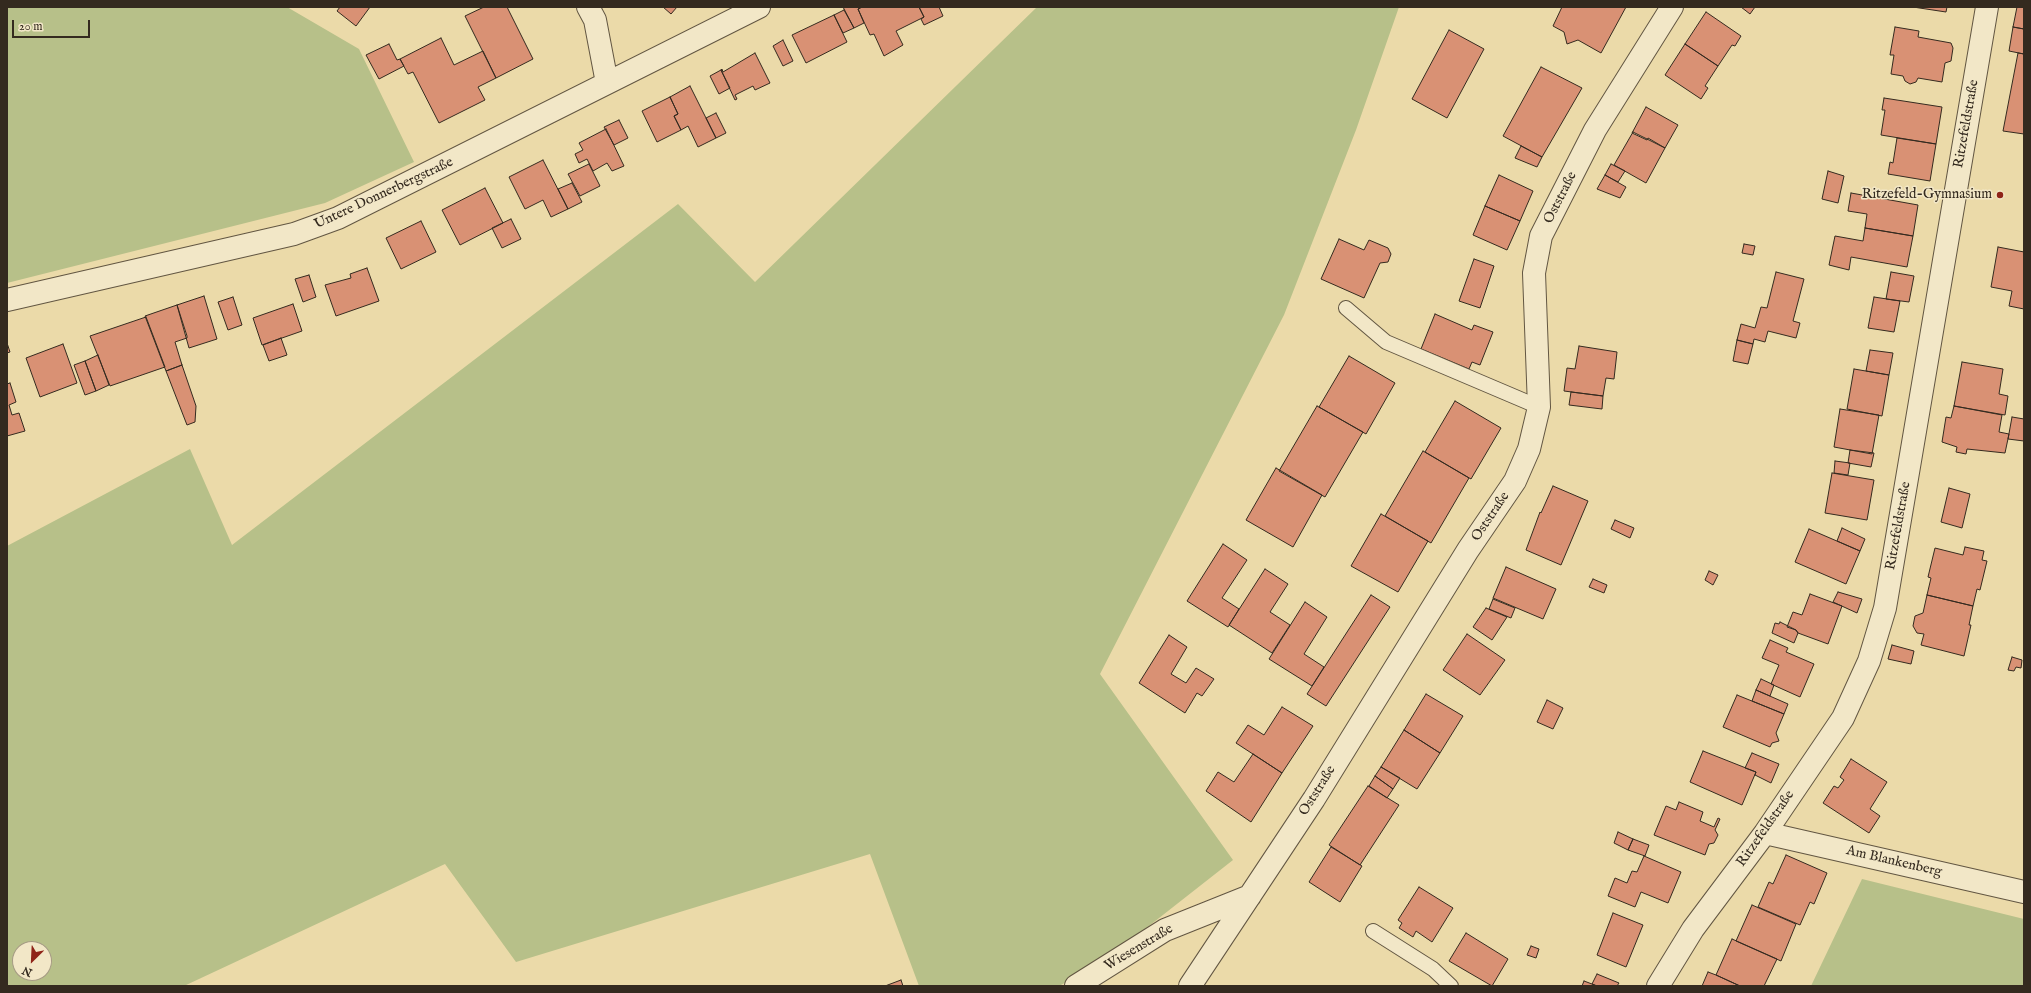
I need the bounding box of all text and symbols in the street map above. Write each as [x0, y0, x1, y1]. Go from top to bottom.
scale bar [14, 12, 92, 38]
text: 20 m [19, 19, 42, 34]
street label: Ritzefeldstraße [1951, 79, 1983, 169]
street label: Untere Donnerbergstraße [312, 154, 456, 234]
street label: Oststraße [1541, 169, 1581, 227]
place label: Ritzefeld-Gymnasium [1862, 187, 1992, 203]
marker: Ritzefeld-Gymnasium [1995, 190, 2005, 200]
street label: Ritzefeldstraße [1883, 481, 1915, 571]
street label: Oststraße [1468, 489, 1514, 545]
street label: Oststraße [1296, 763, 1340, 819]
street label: Ritzefeldstraße [1734, 788, 1798, 870]
street label: Am Blankenberg [1844, 843, 1944, 881]
street label: Wiesenstraße [1102, 921, 1176, 975]
north arrow [12, 941, 52, 981]
text: N [20, 963, 35, 979]

